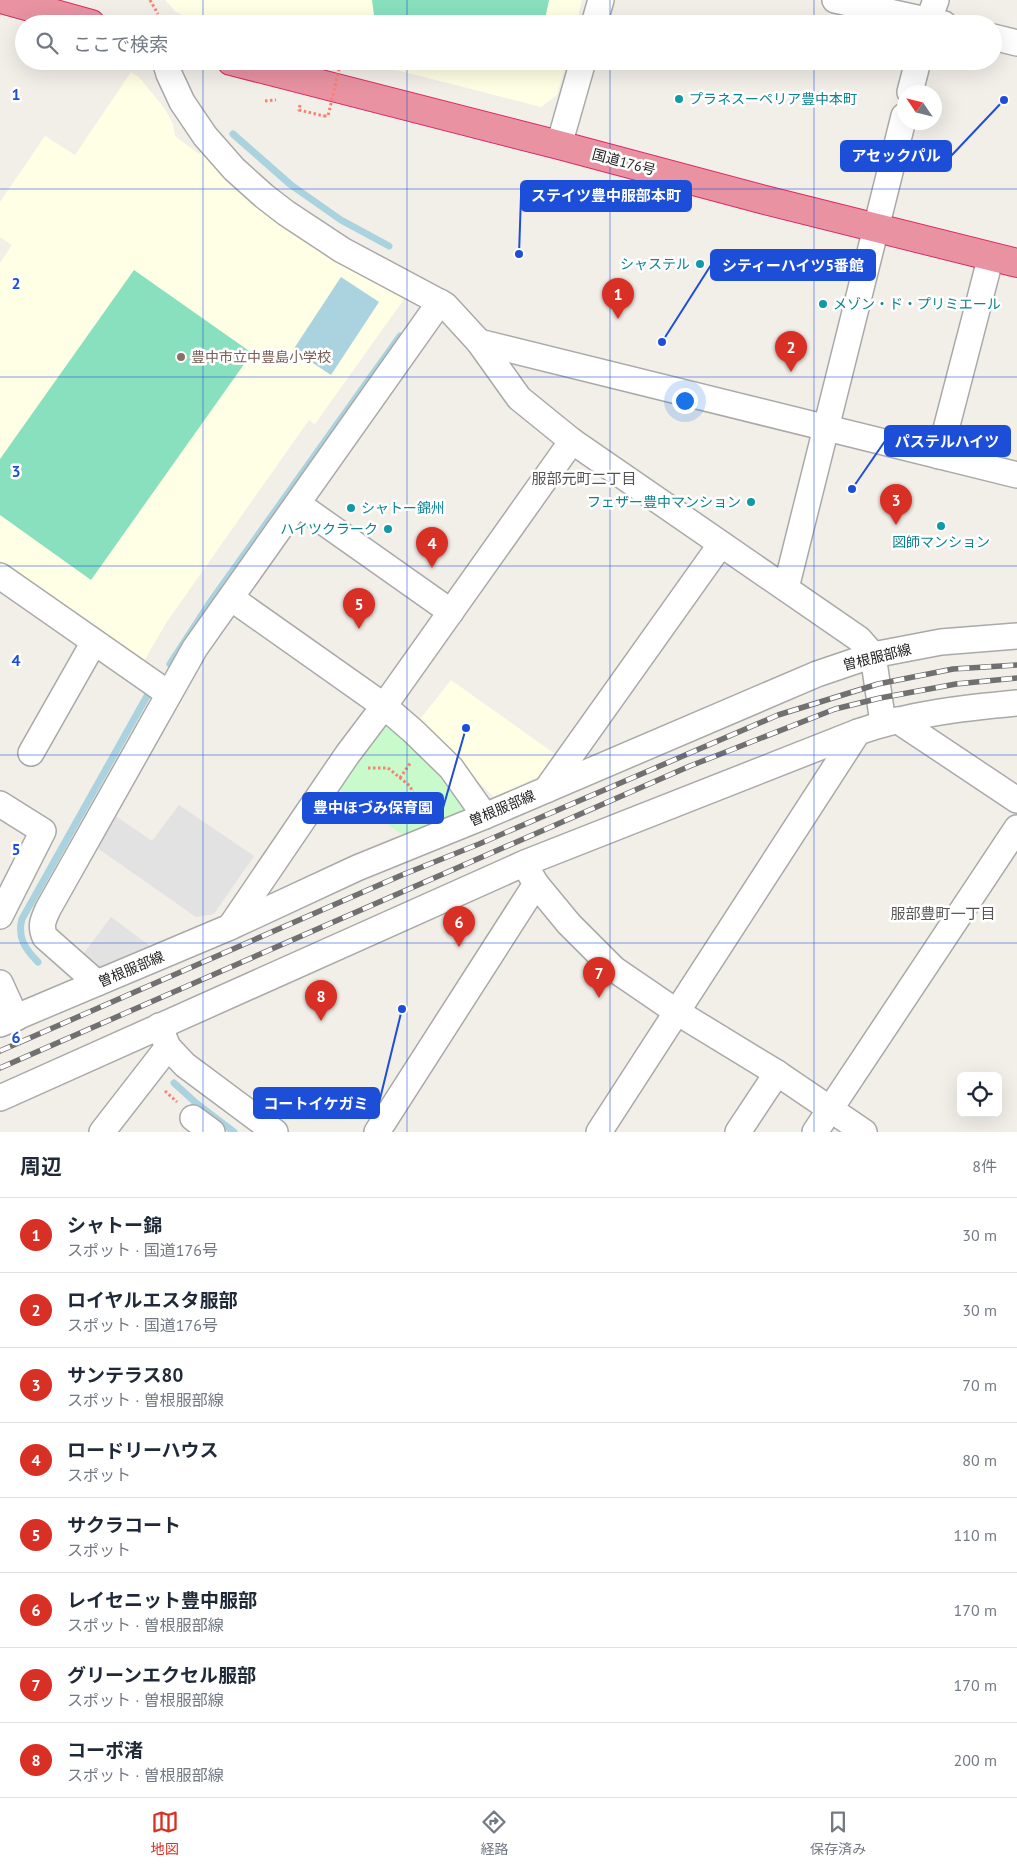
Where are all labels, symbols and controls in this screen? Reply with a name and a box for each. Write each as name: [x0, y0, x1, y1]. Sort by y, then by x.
search box: [15, 15, 1002, 70]
icon: search: [33, 29, 61, 57]
text: ここで検索: [73, 32, 168, 56]
text: 1: [11, 84, 21, 104]
north arrow: [897, 85, 942, 130]
place label: プラネスーペリア豊中本町: [689, 90, 857, 108]
marker: プラネスーペリア豊中本町: [673, 93, 685, 105]
callout: アセックパル: [841, 141, 951, 171]
street label: 国道176号: [590, 145, 658, 179]
text: アセックパル: [852, 146, 940, 165]
callout: ステイツ豊中服部本町: [521, 181, 691, 211]
text: ステイツ豊中服部本町: [531, 186, 681, 205]
callout: シティーハイツ5番館: [711, 250, 875, 280]
place label: シャステル: [620, 255, 690, 273]
text: シティーハイツ5番館: [722, 256, 864, 275]
marker: シャステル: [694, 258, 706, 270]
text: 2: [11, 273, 21, 293]
pin: 1: [602, 278, 634, 319]
place label: メゾン・ド・プリミエール: [833, 295, 1001, 313]
marker: メゾン・ド・プリミエール: [817, 298, 829, 310]
pin: 2: [775, 331, 807, 372]
place label: 豊中市立中豊島小学校: [191, 348, 331, 366]
marker: 豊中市立中豊島小学校: [175, 351, 187, 363]
your location: [672, 388, 698, 414]
callout: パステルハイツ: [885, 426, 1010, 456]
text: パステルハイツ: [895, 432, 999, 451]
text: 3: [11, 461, 21, 481]
district label: 服部元町二丁目: [531, 469, 637, 488]
pin: 3: [880, 484, 912, 525]
place label: フェザー豊中マンション: [587, 493, 741, 511]
marker: フェザー豊中マンション: [745, 496, 757, 508]
place label: シャトー錦州: [361, 499, 445, 517]
marker: シャトー錦州: [345, 502, 357, 514]
place label: ハイツクラーク: [280, 520, 378, 538]
marker: 図師マンション: [935, 520, 947, 532]
marker: ハイツクラーク: [382, 523, 394, 535]
pin: 4: [416, 527, 448, 568]
place label: 図師マンション: [892, 533, 990, 551]
pin: 5: [343, 588, 375, 629]
street label: 曽根服部線: [841, 640, 913, 674]
text: 4: [11, 650, 21, 670]
street label: 曽根服部線: [466, 786, 538, 830]
callout: 豊中ほづみ保育園: [303, 793, 443, 823]
text: 豊中ほづみ保育園: [313, 798, 433, 817]
text: 5: [11, 839, 21, 859]
district label: 服部豊町一丁目: [890, 904, 996, 923]
pin: 6: [443, 906, 475, 947]
street label: 曽根服部線: [95, 947, 167, 991]
pin: 7: [583, 957, 615, 998]
pin: 8: [305, 980, 337, 1021]
text: 6: [11, 1027, 21, 1047]
map controls: [957, 1072, 1002, 1117]
button: locate: [957, 1072, 1002, 1117]
callout: コートイケガミ: [254, 1088, 379, 1118]
text: コートイケガミ: [263, 1094, 369, 1113]
text: 周辺: [20, 1153, 62, 1180]
text: 8件: [972, 1156, 997, 1176]
text: シャトー錦: [67, 1213, 162, 1237]
text: 1: [31, 1225, 41, 1245]
text: 30 m: [962, 1225, 997, 1245]
text: スポット · 国道176号: [67, 1240, 218, 1260]
text: ロイヤルエスタ服部: [67, 1288, 237, 1312]
text: 2: [31, 1300, 41, 1320]
text: 30 m: [962, 1300, 997, 1320]
text: スポット · 国道176号: [67, 1315, 218, 1335]
text: サンテラス80: [67, 1363, 183, 1387]
text: 3: [31, 1375, 41, 1395]
text: 70 m: [962, 1375, 997, 1395]
text: スポット · 曽根服部線: [67, 1390, 224, 1410]
text: ロードリーハウス: [67, 1438, 219, 1462]
text: 4: [31, 1450, 41, 1470]
text: 80 m: [962, 1450, 997, 1470]
text: スポット: [67, 1465, 131, 1485]
text: サクラコート: [67, 1513, 181, 1537]
text: 5: [31, 1525, 41, 1545]
text: 110 m: [954, 1525, 997, 1545]
text: スポット: [67, 1540, 131, 1560]
text: レイセニット豊中服部: [67, 1588, 257, 1612]
text: 6: [31, 1600, 41, 1620]
text: 170 m: [954, 1600, 997, 1620]
text: スポット · 曽根服部線: [67, 1615, 224, 1635]
text: グリーンエクセル服部: [67, 1663, 256, 1687]
text: 7: [31, 1675, 41, 1695]
text: 170 m: [954, 1675, 997, 1695]
text: スポット · 曽根服部線: [67, 1690, 224, 1710]
text: コーポ渚: [67, 1738, 143, 1762]
text: 8: [31, 1750, 41, 1770]
text: 200 m: [954, 1750, 997, 1770]
text: スポット · 曽根服部線: [67, 1765, 224, 1785]
tab: 地図: [151, 1808, 179, 1858]
tab: 経路: [480, 1808, 508, 1858]
tab: 保存済み: [810, 1808, 866, 1858]

